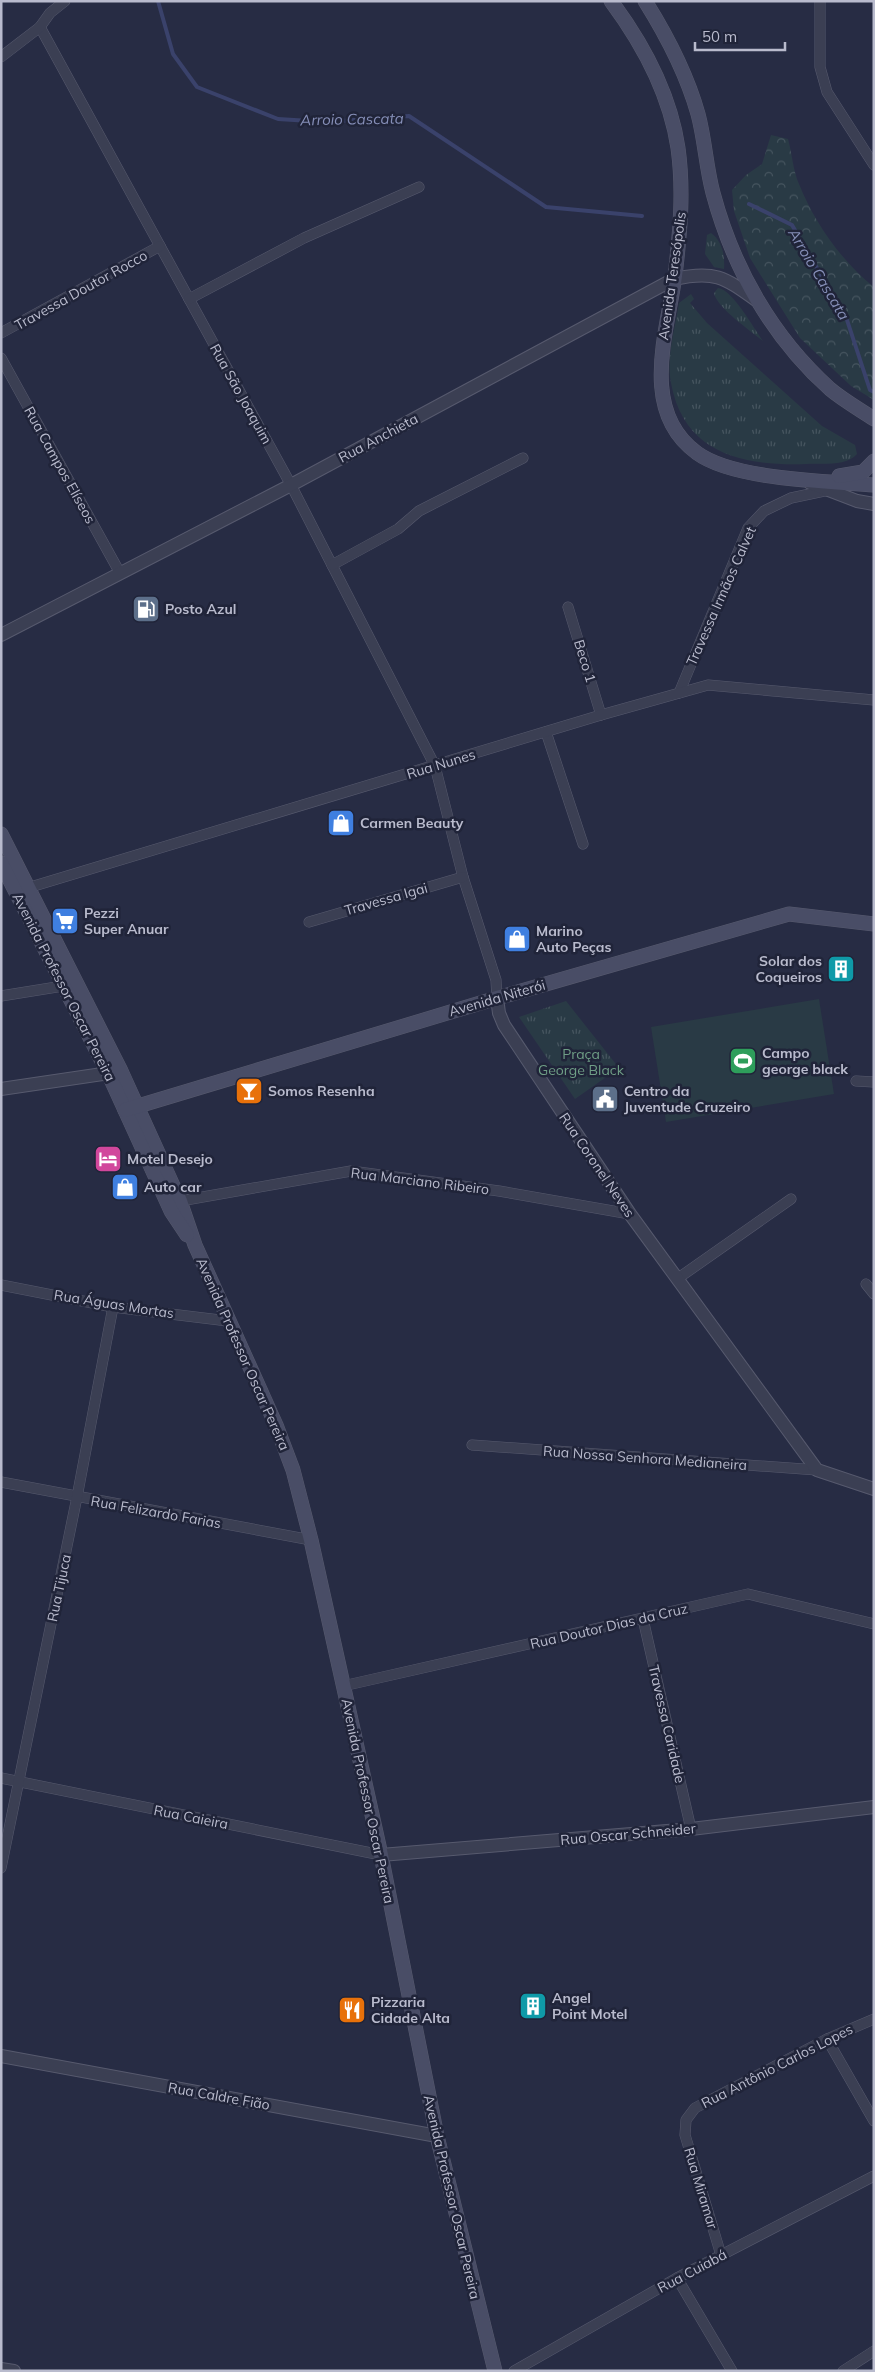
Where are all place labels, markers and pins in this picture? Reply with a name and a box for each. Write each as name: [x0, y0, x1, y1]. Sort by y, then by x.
fuel station icon: Posto Azul: [131, 594, 161, 624]
place label: Posto Azul: [165, 600, 236, 618]
shop icon: Carmen Beauty: [326, 808, 356, 838]
place label: Carmen Beauty: [360, 814, 464, 832]
place label: Pezzi Super Anuar: [84, 904, 169, 938]
supermarket icon: Pezzi Super Anuar: [50, 906, 80, 936]
place label: Marino Auto Peças: [536, 922, 612, 956]
shop icon: Marino Auto Peças: [502, 924, 532, 954]
place label: Solar dos Coqueiros: [756, 952, 822, 986]
building icon: Solar dos Coqueiros: [826, 954, 856, 984]
place label: Campo george black: [762, 1044, 848, 1078]
sports icon: Campo george black: [728, 1046, 758, 1076]
bar icon: Somos Resenha: [234, 1076, 264, 1106]
place label: Somos Resenha: [268, 1082, 375, 1100]
place label: Centro da Juventude Cruzeiro: [624, 1082, 751, 1116]
public building icon: Centro da Juventude Cruzeiro: [590, 1084, 620, 1114]
hotel icon: Motel Desejo: [93, 1144, 123, 1174]
place label: Motel Desejo: [127, 1150, 213, 1168]
shop icon: Auto car: [110, 1172, 140, 1202]
place label: Auto car: [144, 1178, 202, 1196]
place label: Angel Point Motel: [552, 1989, 627, 2023]
building icon: Angel Point Motel: [518, 1991, 548, 2021]
place label: Pizzaria Cidade Alta: [371, 1993, 450, 2027]
restaurant icon: Pizzaria Cidade Alta: [337, 1995, 367, 2025]

